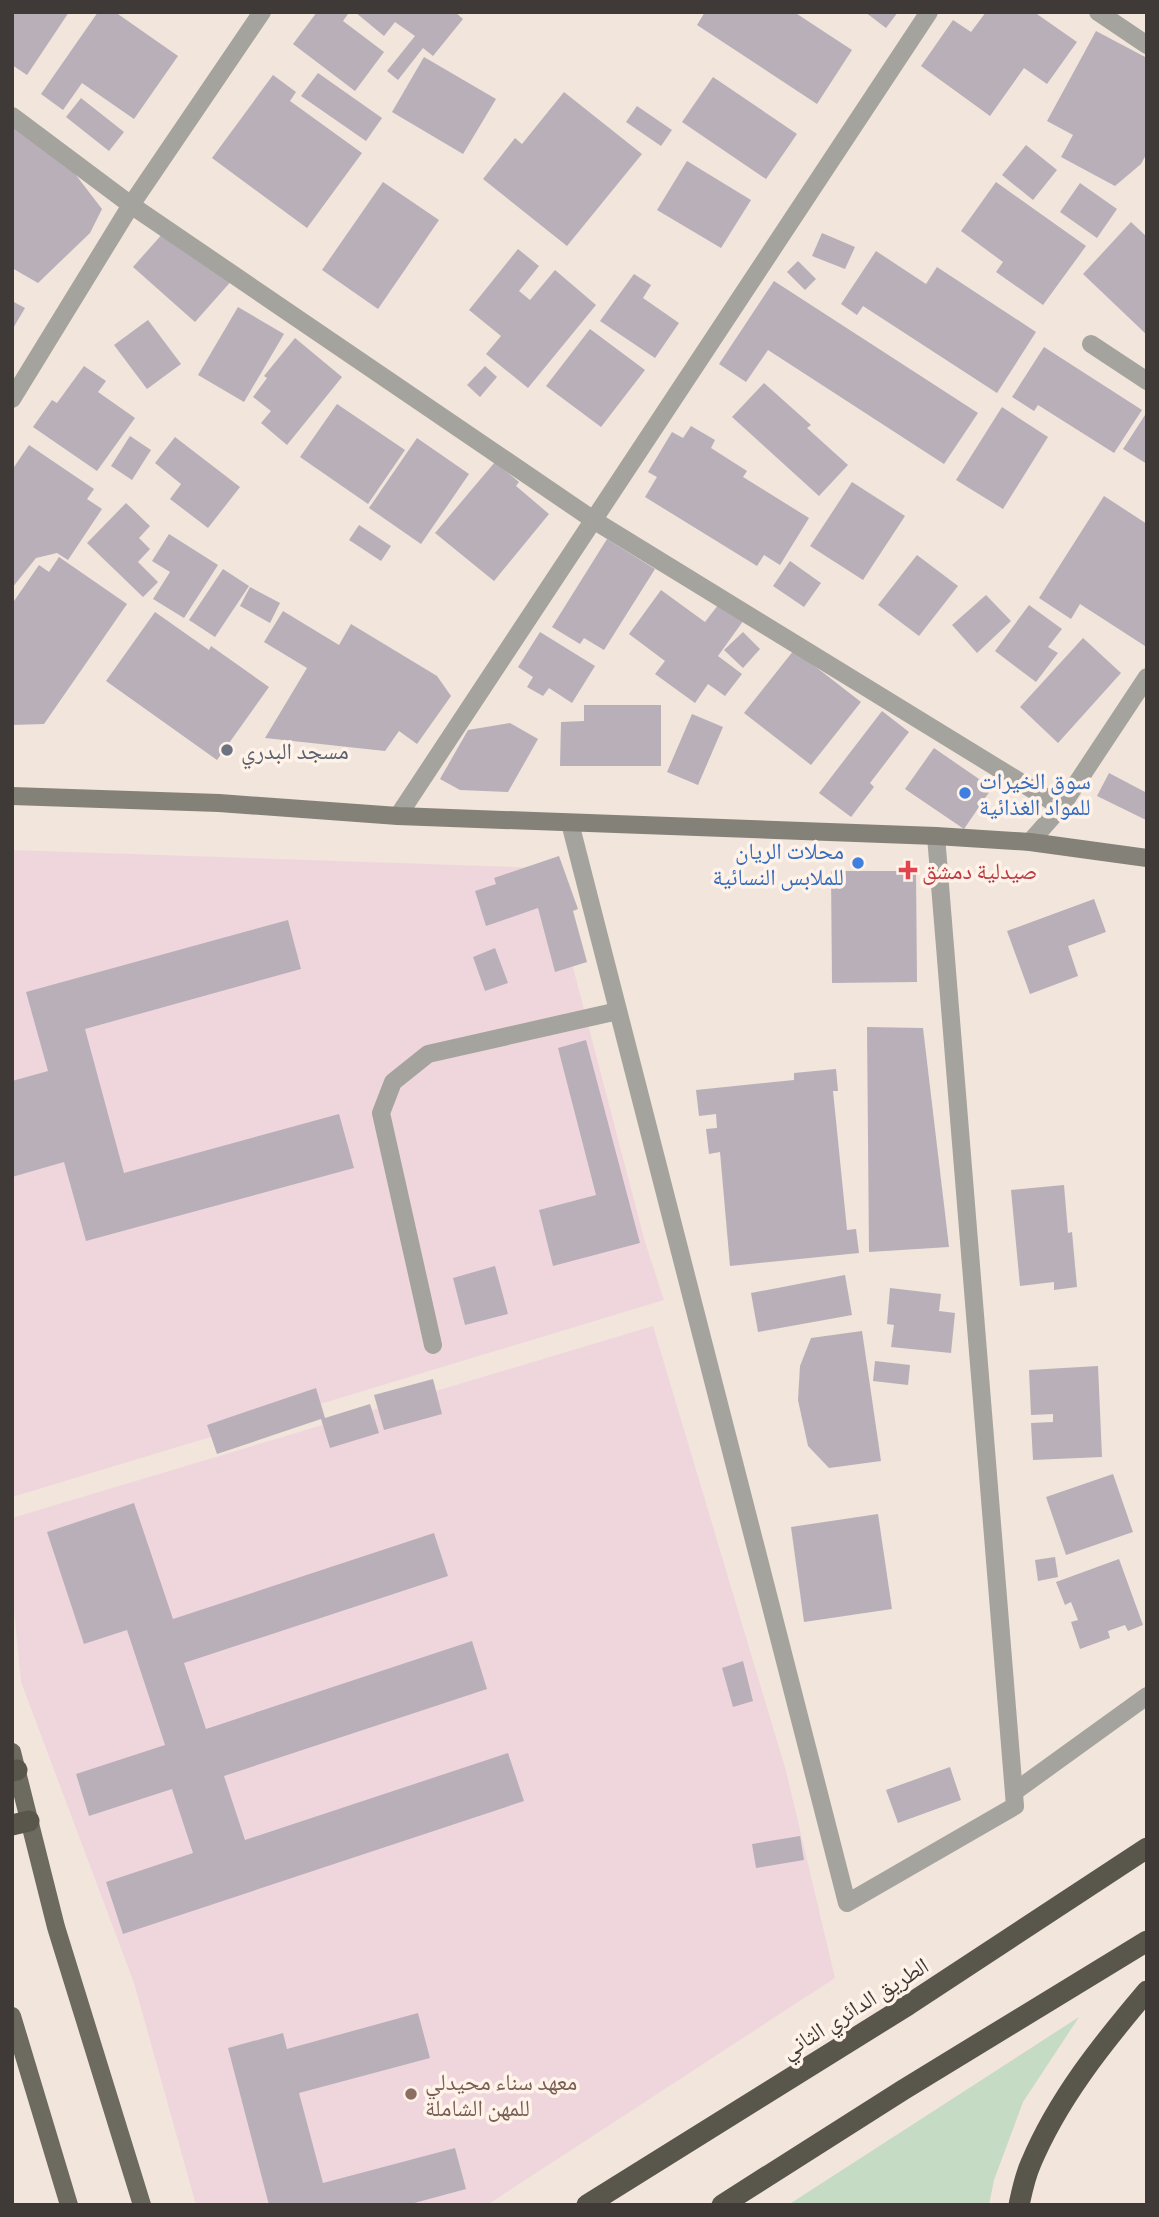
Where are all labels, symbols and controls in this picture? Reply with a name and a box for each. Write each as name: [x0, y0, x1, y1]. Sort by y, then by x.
place label: مسجد البدري: [241, 734, 349, 770]
marker: مسجد البدري: [219, 742, 235, 758]
place label: سوق الخيرات للمواد الغذائية: [979, 764, 1091, 822]
marker: سوق الخيرات للمواد الغذائية: [957, 785, 973, 801]
place label: محلات الريان للملابس النسائية: [713, 834, 844, 892]
place label: صيدلية دمشق: [922, 854, 1037, 886]
marker: محلات الريان للملابس النسائية: [850, 855, 866, 871]
marker: صيدلية دمشق: [900, 862, 916, 878]
street label: الطريق الدائري الثاني: [774, 1949, 936, 2069]
place label: معهد سناء محيدلي للمهن الشاملة: [425, 2065, 577, 2123]
marker: معهد سناء محيدلي للمهن الشاملة: [403, 2086, 419, 2102]

